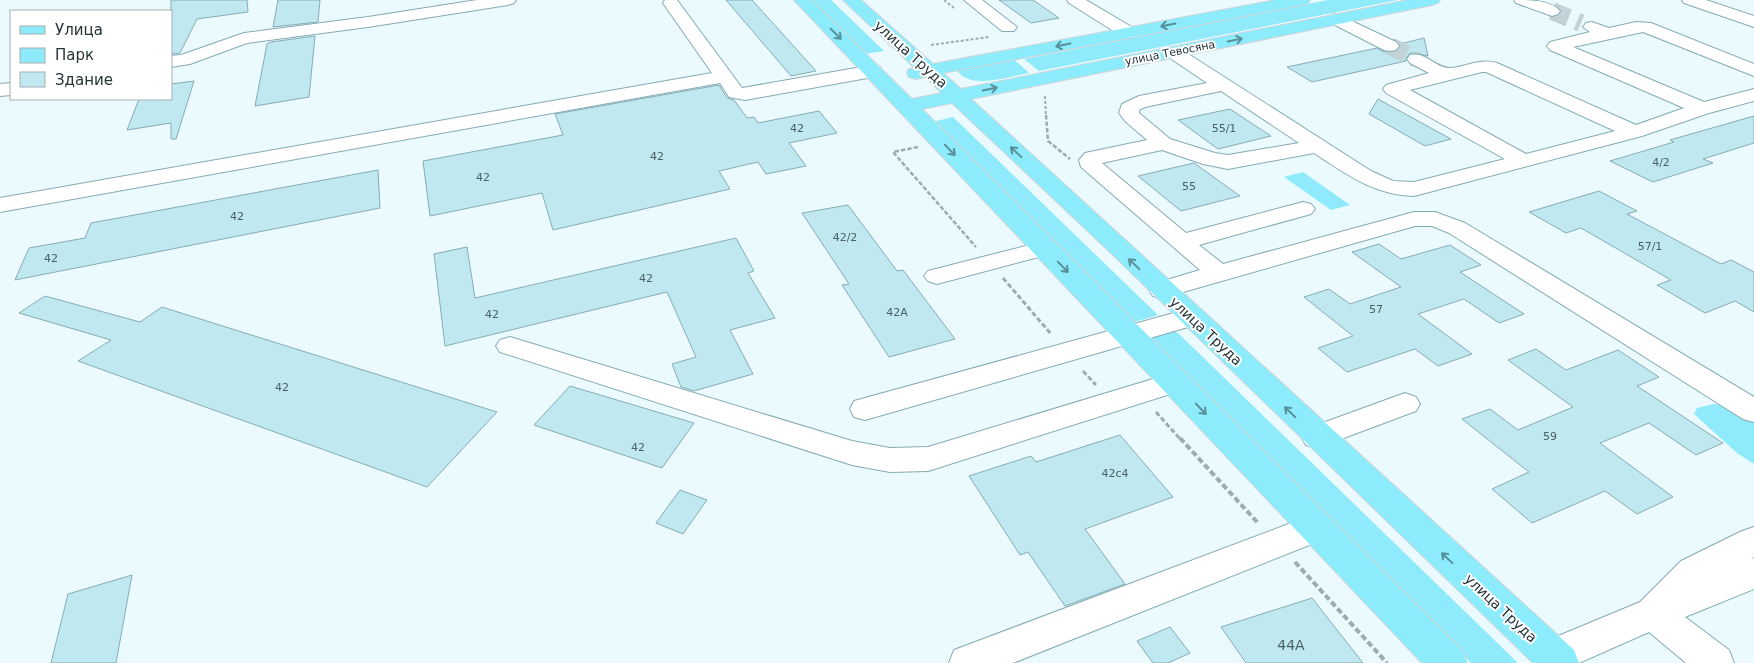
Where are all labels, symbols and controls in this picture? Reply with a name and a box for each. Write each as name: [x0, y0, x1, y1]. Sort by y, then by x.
legend: [10, 10, 172, 100]
street label: улица Труда: [871, 17, 951, 91]
text: Улица: [55, 21, 103, 39]
one-way arrow: [1161, 21, 1177, 31]
one-way arrow: [830, 28, 843, 40]
one-way arrow: [1226, 34, 1242, 44]
street label: улица Тевосяна: [1124, 38, 1216, 68]
one-way arrow: [1056, 41, 1072, 51]
text: Парк: [55, 46, 94, 64]
text: Здание: [55, 71, 113, 89]
one-way arrow: [981, 84, 997, 93]
house number: 42: [790, 122, 804, 135]
house number: 55/1: [1212, 122, 1236, 135]
one-way arrow: [944, 144, 956, 156]
one-way arrow: [1010, 146, 1023, 158]
house number: 42: [650, 150, 664, 163]
house number: 4/2: [1652, 156, 1670, 169]
house number: 42: [476, 171, 490, 184]
house number: 55: [1182, 180, 1196, 193]
house number: 42: [230, 210, 244, 223]
house number: 42/2: [833, 231, 857, 244]
house number: 57/1: [1638, 240, 1662, 253]
house number: 42: [44, 252, 58, 265]
one-way arrow: [1128, 258, 1141, 270]
one-way arrow: [1057, 260, 1069, 272]
house number: 42: [639, 272, 653, 285]
street label: улица Труда: [1167, 293, 1245, 369]
house number: 57: [1369, 303, 1383, 316]
house number: 42А: [886, 306, 908, 319]
house number: 42: [485, 308, 499, 321]
house number: 42: [275, 381, 289, 394]
one-way arrow: [1195, 402, 1207, 415]
one-way arrow: [1285, 406, 1297, 418]
house number: 59: [1543, 430, 1557, 443]
house number: 42: [631, 441, 645, 454]
house number: 42с4: [1101, 467, 1129, 480]
one-way arrow: [1441, 552, 1454, 564]
street label: улица Труда: [1462, 570, 1540, 646]
house number: 44А: [1277, 637, 1305, 653]

